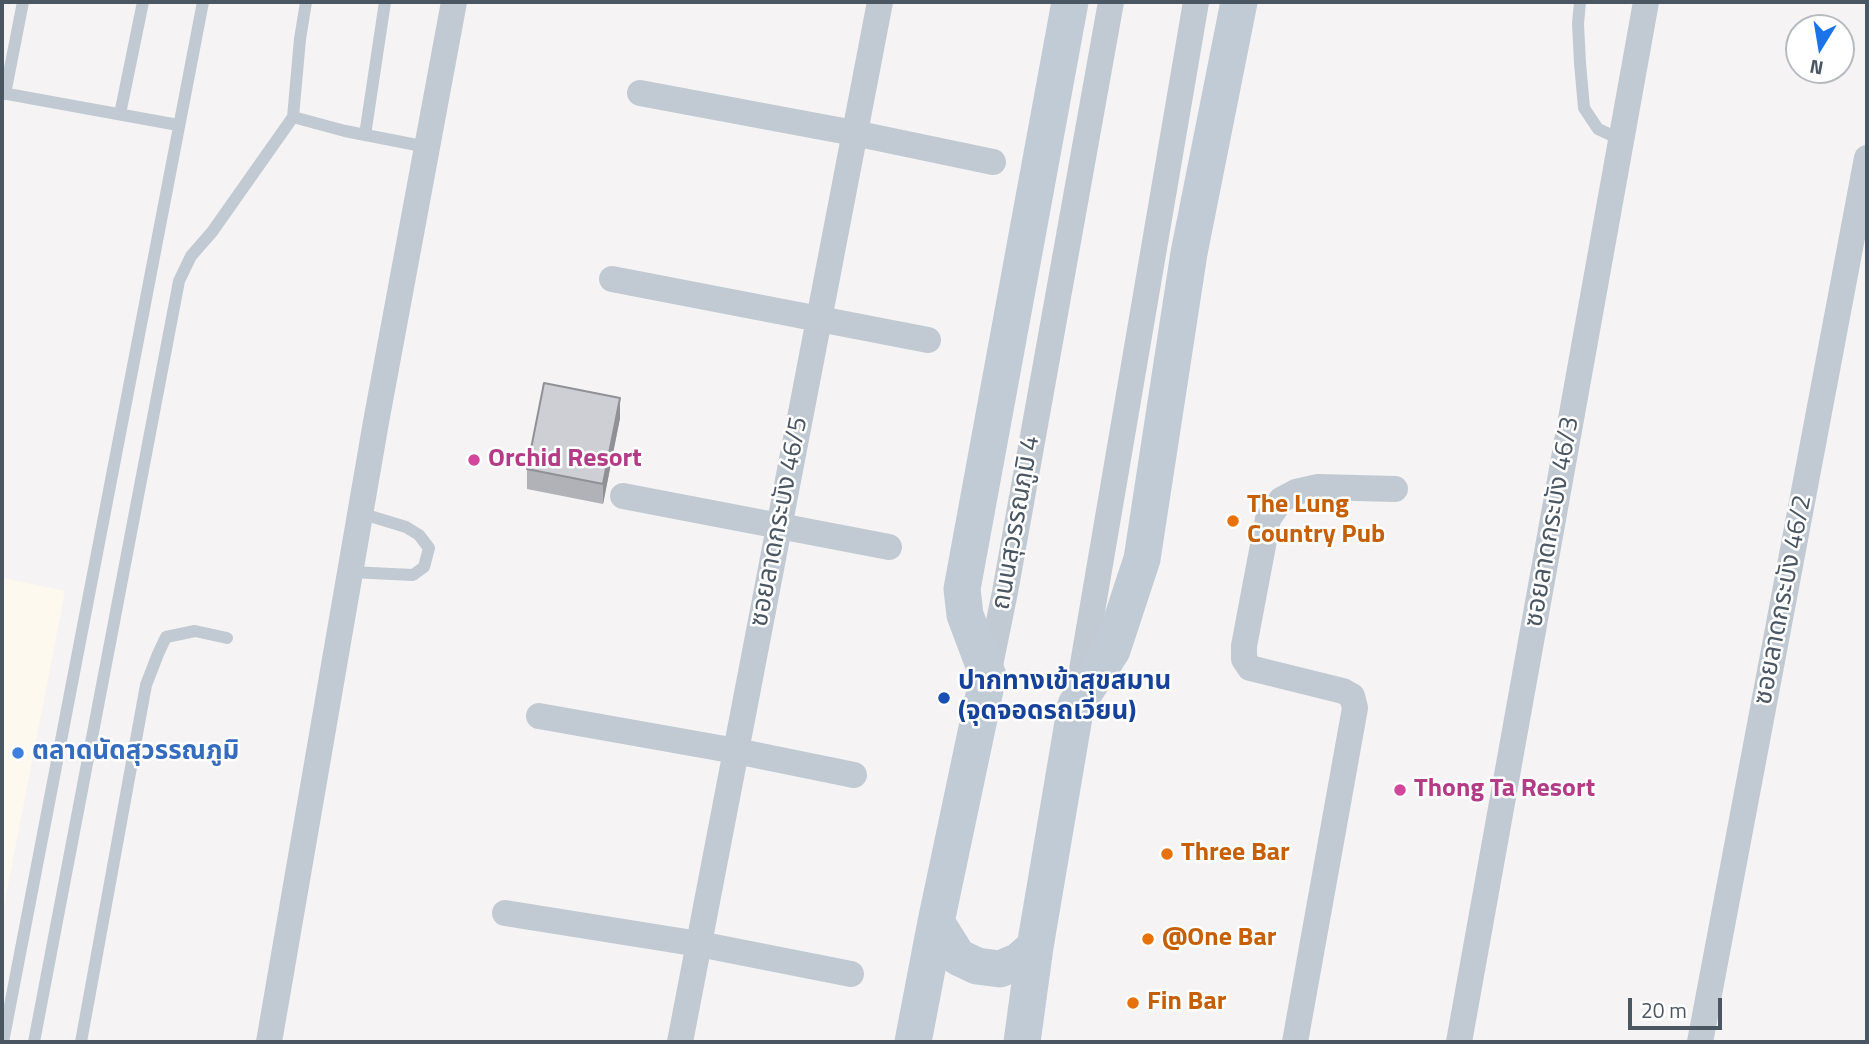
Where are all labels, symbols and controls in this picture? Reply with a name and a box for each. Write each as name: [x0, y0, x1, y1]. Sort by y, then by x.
north arrow: [1785, 14, 1855, 84]
text: N: [1807, 53, 1826, 84]
street label: ซอยลาดกระบัง 46/5: [744, 414, 816, 630]
street label: ซอยลาดกระบัง 46/3: [1519, 414, 1587, 630]
street label: ถนนสุวรรณภูมิ 4: [986, 434, 1048, 612]
place label: Orchid Resort: [488, 444, 642, 476]
marker: Orchid Resort: [466, 452, 482, 468]
place label: The Lung Country Pub: [1247, 490, 1385, 552]
street label: ซอยลาดกระบัง 46/2: [1748, 492, 1820, 708]
marker: The Lung Country Pub: [1225, 513, 1241, 529]
place label: ปากทางเข้าสุขสมาน (จุดจอดรถเวียน): [958, 667, 1171, 728]
marker: ปากทางเข้าสุขสมาน (จุดจอดรถเวียน): [936, 690, 952, 706]
place label: ตลาดนัดสุวรรณภูมิ: [32, 737, 239, 769]
marker: ตลาดนัดสุวรรณภูมิ: [10, 745, 26, 761]
place label: Thong Ta Resort: [1414, 774, 1595, 806]
marker: Thong Ta Resort: [1392, 782, 1408, 798]
place label: Three Bar: [1181, 838, 1290, 870]
marker: Three Bar: [1159, 846, 1175, 862]
place label: @One Bar: [1162, 923, 1276, 955]
marker: @One Bar: [1140, 931, 1156, 947]
scale bar: [1631, 984, 1726, 1028]
place label: Fin Bar: [1147, 987, 1226, 1019]
text: 20 m: [1641, 994, 1687, 1026]
marker: Fin Bar: [1125, 995, 1141, 1011]

